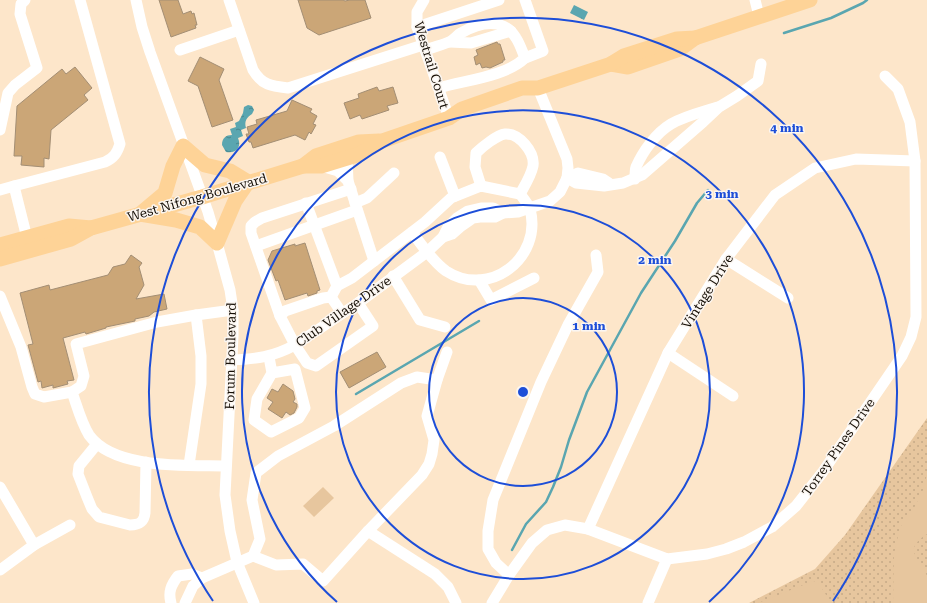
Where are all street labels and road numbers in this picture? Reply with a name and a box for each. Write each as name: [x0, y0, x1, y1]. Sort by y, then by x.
street label: Westrail Court: [411, 20, 452, 111]
street label: West Nifong Boulevard: [126, 170, 269, 225]
street label: Vintage Drive: [679, 251, 736, 331]
street label: Club Village Drive: [293, 273, 394, 350]
street label: Forum Boulevard: [222, 301, 239, 410]
street label: Torrey Pines Drive: [799, 396, 878, 499]

